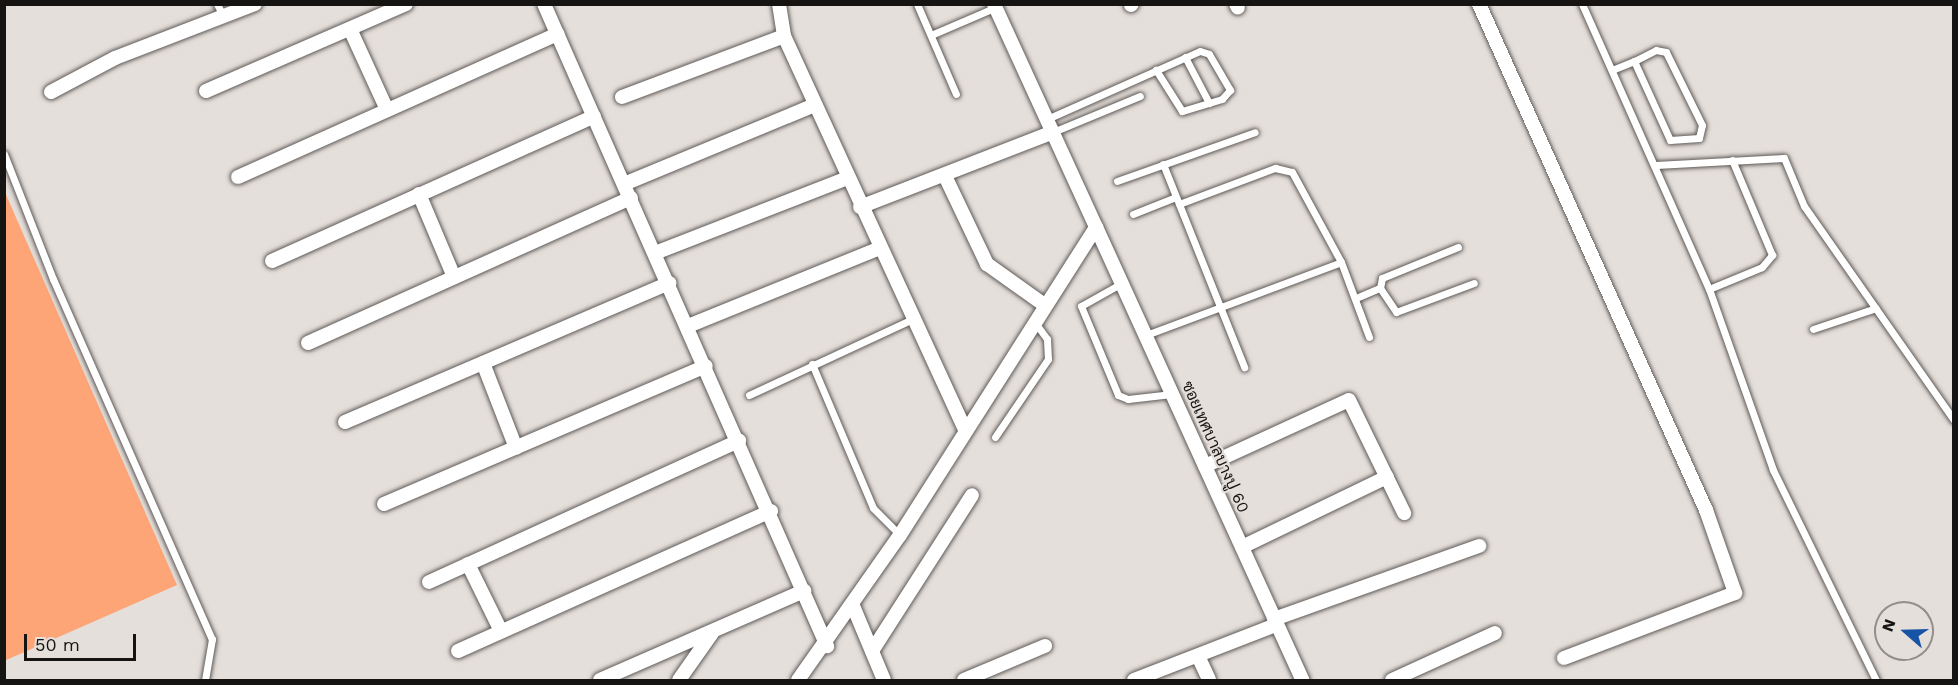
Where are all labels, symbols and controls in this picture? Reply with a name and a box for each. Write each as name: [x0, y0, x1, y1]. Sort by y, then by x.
street label: ซอยเทศบาลบางปู 60: [1177, 378, 1253, 516]
north arrow: [1874, 601, 1934, 661]
text: N: [1878, 617, 1899, 634]
scale bar: [27, 622, 140, 660]
text: 50 m: [35, 634, 80, 655]

